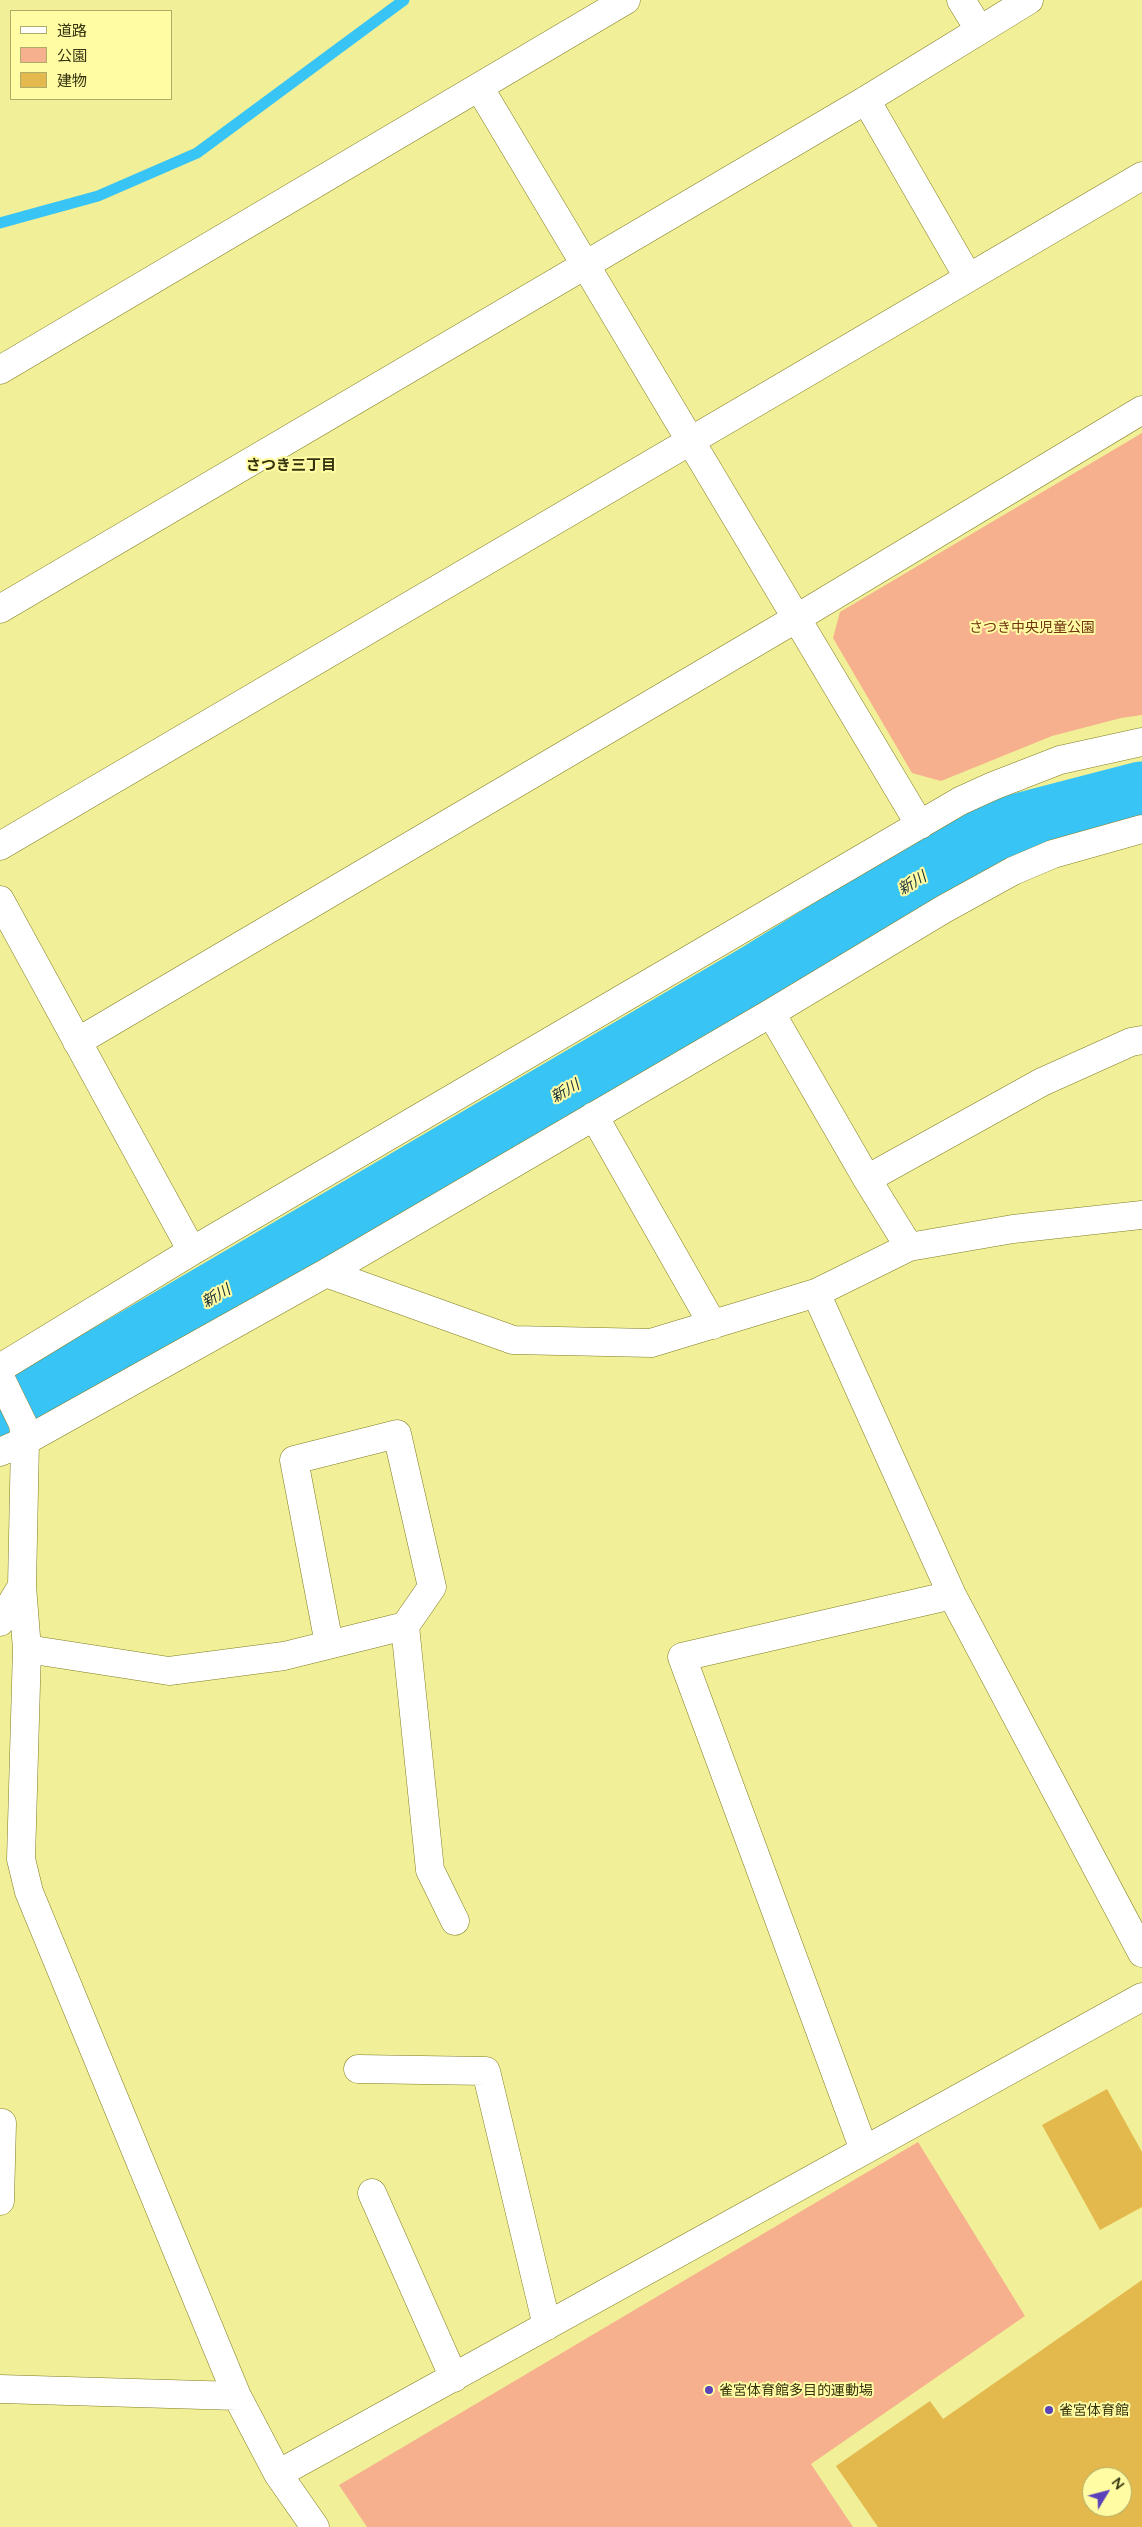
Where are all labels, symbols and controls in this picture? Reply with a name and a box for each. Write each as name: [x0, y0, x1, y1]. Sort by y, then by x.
legend: [10, 10, 172, 100]
text: 道路: [57, 21, 87, 39]
text: 公園: [57, 46, 87, 64]
text: 建物: [57, 71, 87, 89]
district label: さつき三丁目: [246, 456, 336, 474]
park label: さつき中央児童公園: [969, 619, 1095, 635]
water label: 新川: [895, 868, 929, 898]
water label: 新川: [548, 1076, 582, 1106]
water label: 新川: [199, 1281, 233, 1311]
place label: 雀宮体育館多目的運動場: [719, 2382, 873, 2398]
marker: 雀宮体育館多目的運動場: [703, 2384, 715, 2396]
place label: 雀宮体育館: [1059, 2402, 1129, 2418]
marker: 雀宮体育館: [1043, 2404, 1055, 2416]
north arrow: [1082, 2467, 1132, 2517]
text: N: [1109, 2474, 1129, 2493]

